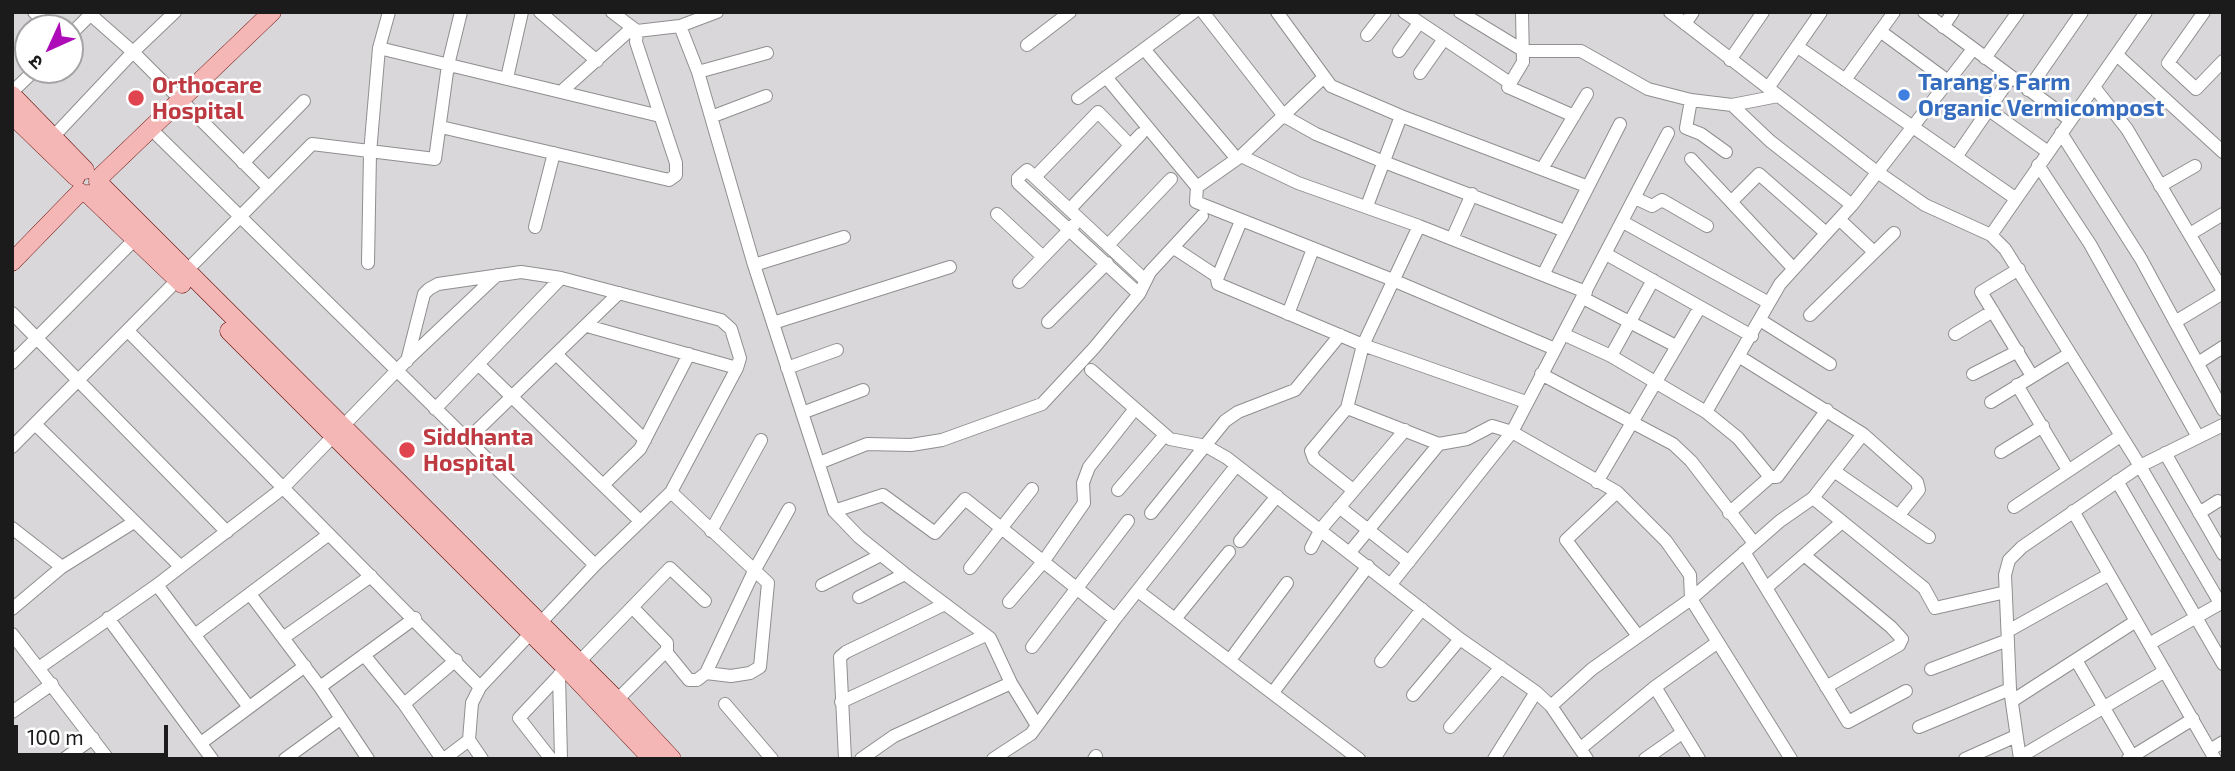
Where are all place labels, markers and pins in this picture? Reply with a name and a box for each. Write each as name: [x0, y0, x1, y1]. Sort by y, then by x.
place label: Tarang's Farm Organic Vermicompost: [1918, 68, 2164, 122]
place label: Orthocare Hospital: [152, 71, 262, 125]
marker: Tarang's Farm Organic Vermicompost: [1896, 87, 1912, 103]
marker: Orthocare Hospital: [126, 88, 146, 108]
place label: Siddhanta Hospital: [423, 423, 534, 477]
marker: Siddhanta Hospital: [397, 440, 417, 460]

